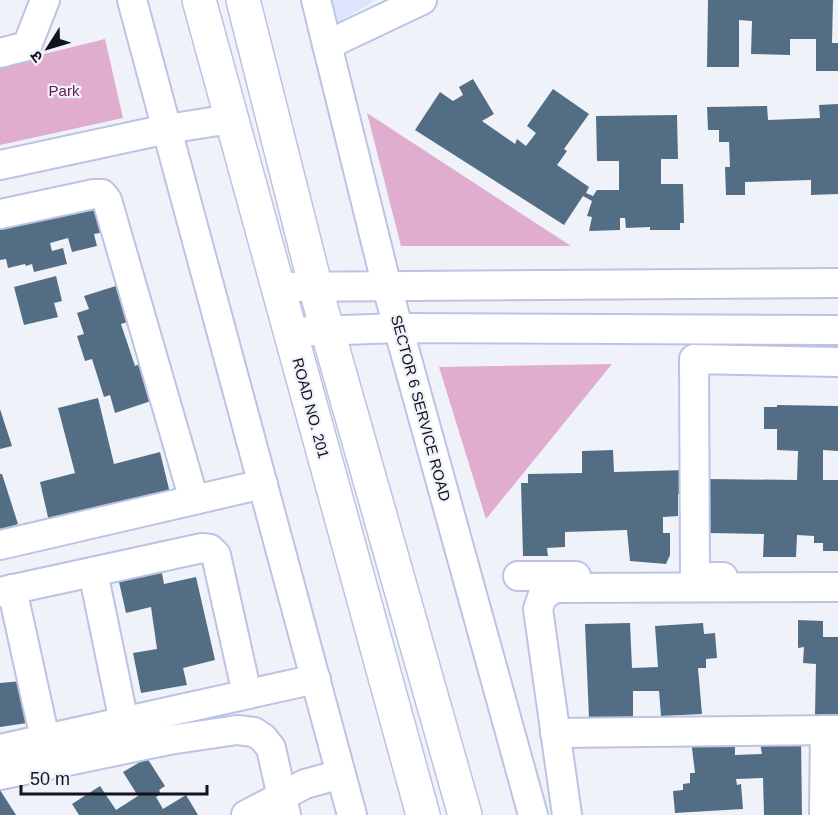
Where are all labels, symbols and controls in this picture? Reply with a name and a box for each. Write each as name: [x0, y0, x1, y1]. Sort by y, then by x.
north arrow: [18, 18, 78, 78]
text: उ: [26, 47, 46, 66]
park label: Park: [49, 82, 80, 99]
street label: SECTOR 6 SERVICE ROAD: [388, 313, 454, 503]
street label: ROAD NO. 201: [289, 356, 333, 460]
scale bar: [21, 758, 207, 796]
text: 50 m: [30, 769, 70, 789]

